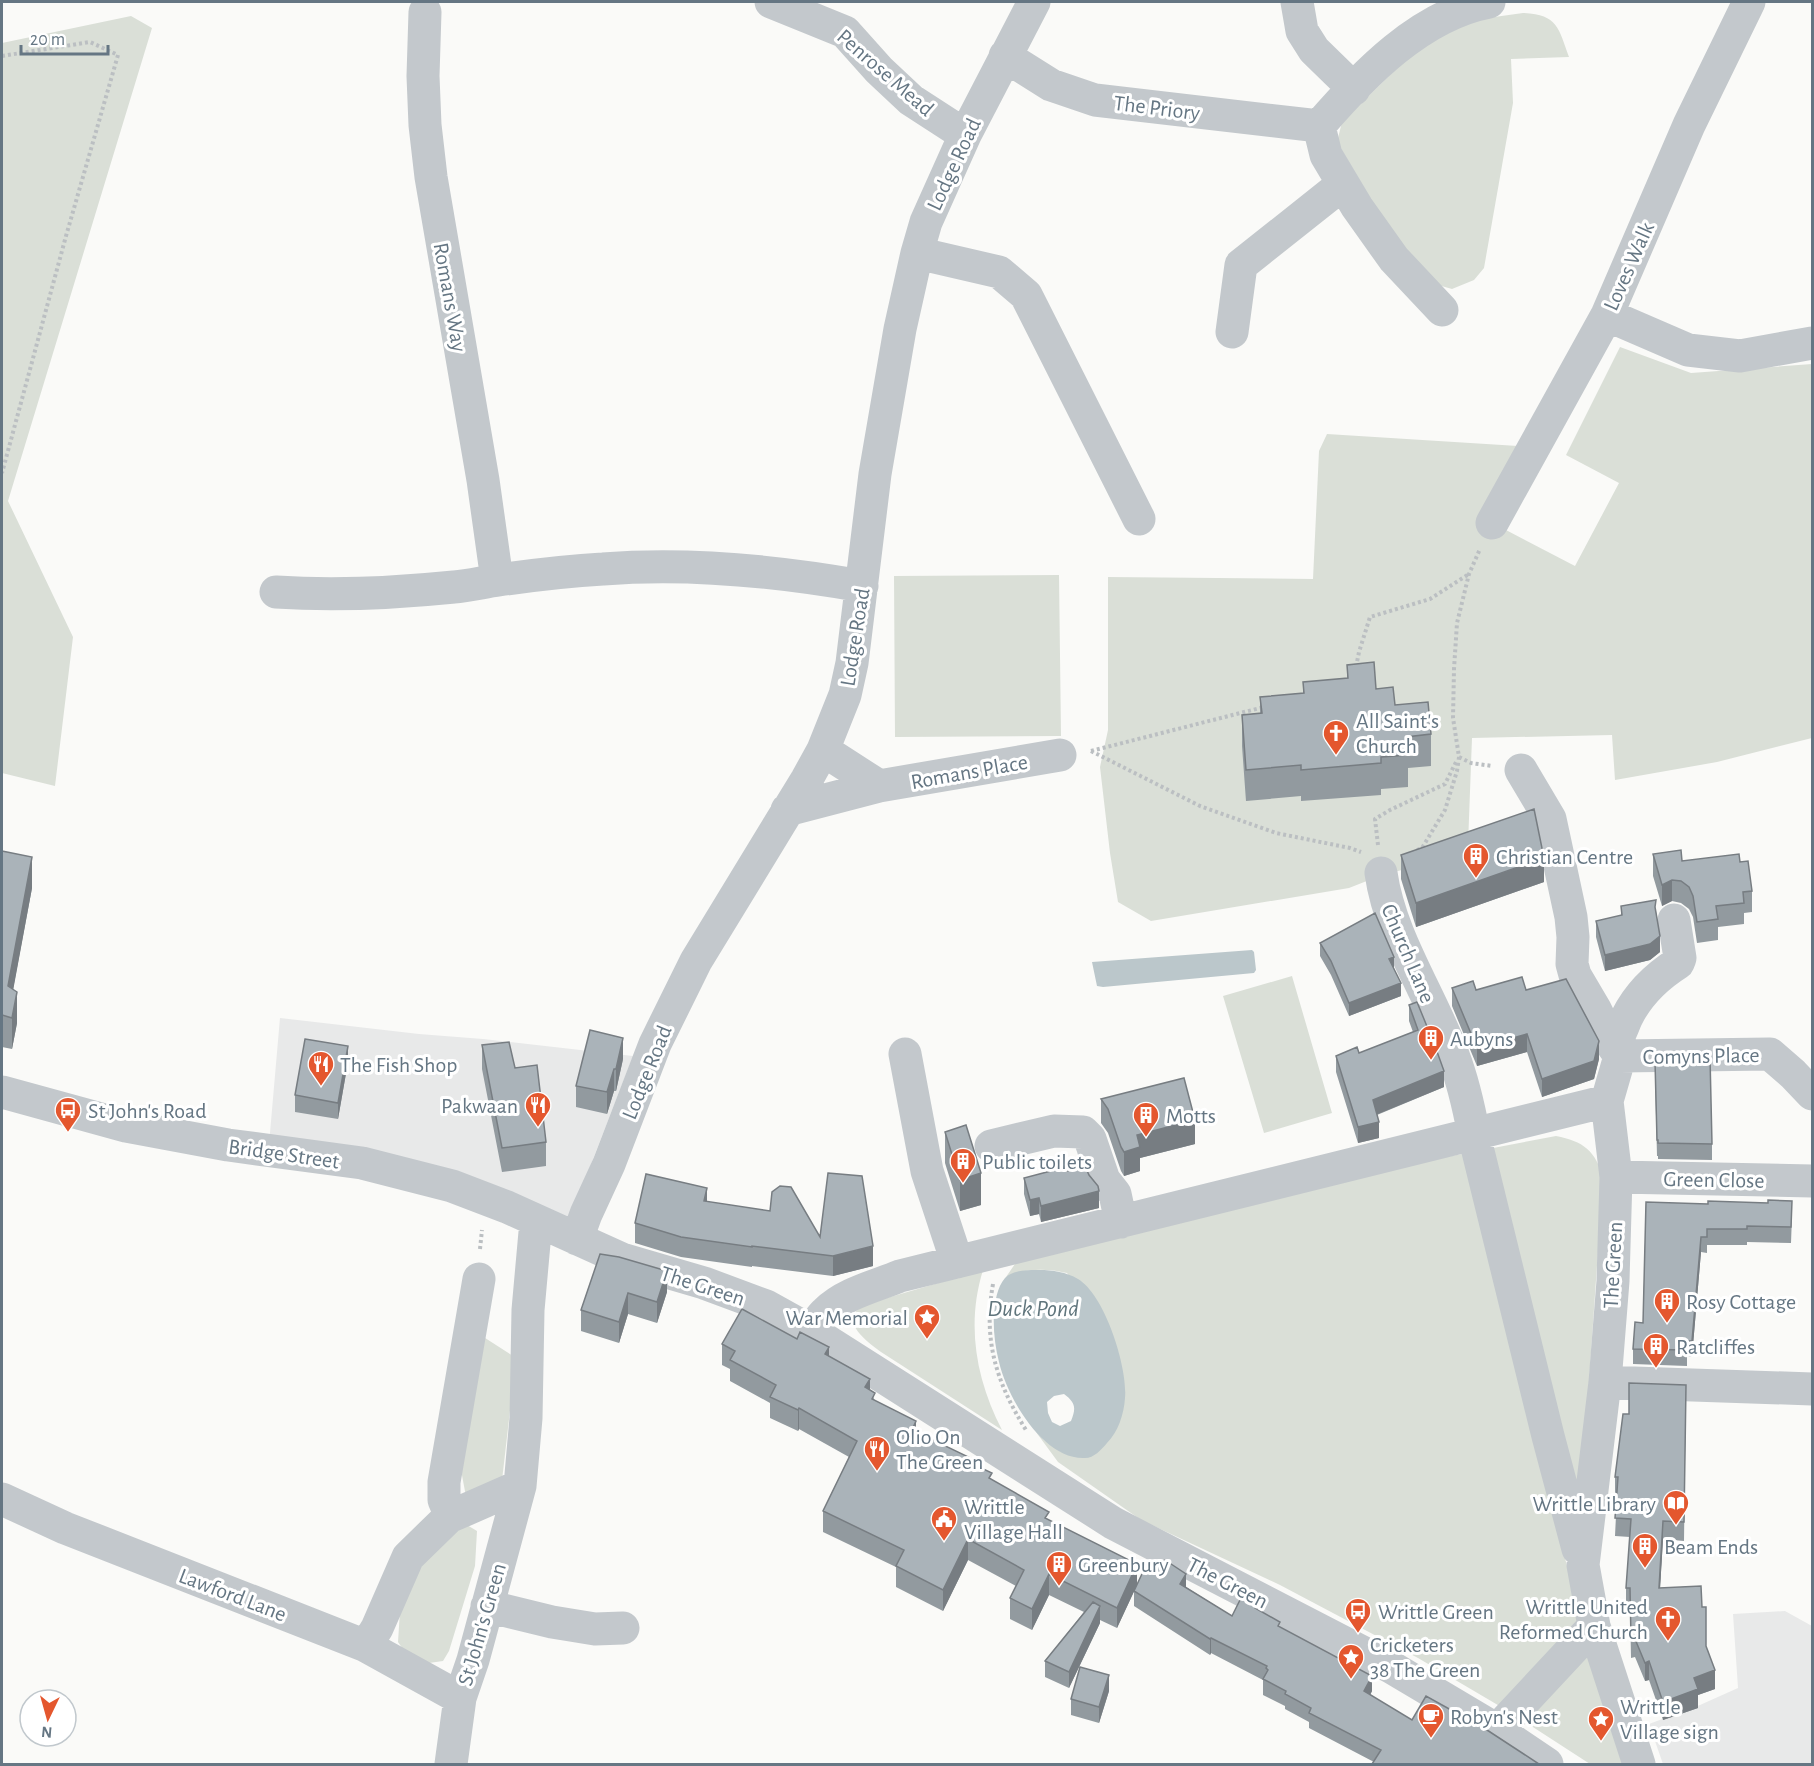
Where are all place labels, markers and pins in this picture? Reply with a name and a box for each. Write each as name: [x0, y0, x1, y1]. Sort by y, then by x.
place label: All Saint's Church: [1356, 710, 1439, 757]
church icon: All Saint's Church: [1321, 718, 1351, 756]
building icon: Christian Centre: [1461, 841, 1491, 879]
place label: Christian Centre: [1496, 846, 1633, 868]
building icon: Aubyns: [1416, 1023, 1446, 1061]
place label: Aubyns: [1450, 1028, 1513, 1050]
restaurant icon: The Fish Shop: [306, 1049, 336, 1087]
place label: The Fish Shop: [340, 1054, 457, 1076]
restaurant icon: Pakwaan: [523, 1090, 553, 1128]
bus stop icon: St John's Road: [53, 1095, 83, 1133]
place label: Pakwaan: [441, 1095, 518, 1117]
place label: St John's Road: [88, 1100, 207, 1122]
building icon: Motts: [1131, 1100, 1161, 1138]
place label: Motts: [1166, 1105, 1216, 1127]
building icon: Public toilets: [948, 1146, 978, 1184]
place label: Public toilets: [982, 1151, 1092, 1173]
building icon: Rosy Cottage: [1652, 1286, 1682, 1324]
place label: Rosy Cottage: [1686, 1291, 1796, 1313]
place icon: War Memorial: [912, 1302, 942, 1340]
place label: War Memorial: [786, 1307, 908, 1329]
building icon: Ratcliffes: [1641, 1331, 1671, 1369]
place label: Ratcliffes: [1676, 1336, 1755, 1358]
place label: Olio On The Green: [896, 1426, 983, 1473]
restaurant icon: Olio On The Green: [862, 1434, 892, 1472]
library icon: Writtle Library: [1661, 1488, 1691, 1526]
place label: Writtle Library: [1533, 1493, 1657, 1515]
place label: Writtle Village Hall: [964, 1496, 1063, 1543]
public building icon: Writtle Village Hall: [929, 1504, 959, 1542]
building icon: Beam Ends: [1630, 1531, 1660, 1569]
place label: Beam Ends: [1664, 1536, 1758, 1558]
building icon: Greenbury: [1044, 1549, 1074, 1587]
place label: Greenbury: [1078, 1554, 1169, 1576]
bus stop icon: Writtle Green: [1343, 1596, 1373, 1634]
place label: Writtle United Reformed Church: [1499, 1596, 1648, 1643]
place label: Writtle Green: [1378, 1601, 1494, 1623]
church icon: Writtle United Reformed Church: [1653, 1604, 1683, 1642]
place label: Cricketers 38 The Green: [1370, 1634, 1480, 1681]
place icon: Cricketers 38 The Green: [1336, 1642, 1366, 1680]
place label: Writtle Village sign: [1620, 1696, 1719, 1743]
cafe icon: Robyn's Nest: [1416, 1701, 1446, 1739]
place icon: Writtle Village sign: [1586, 1704, 1616, 1742]
place label: Robyn's Nest: [1450, 1706, 1558, 1728]

